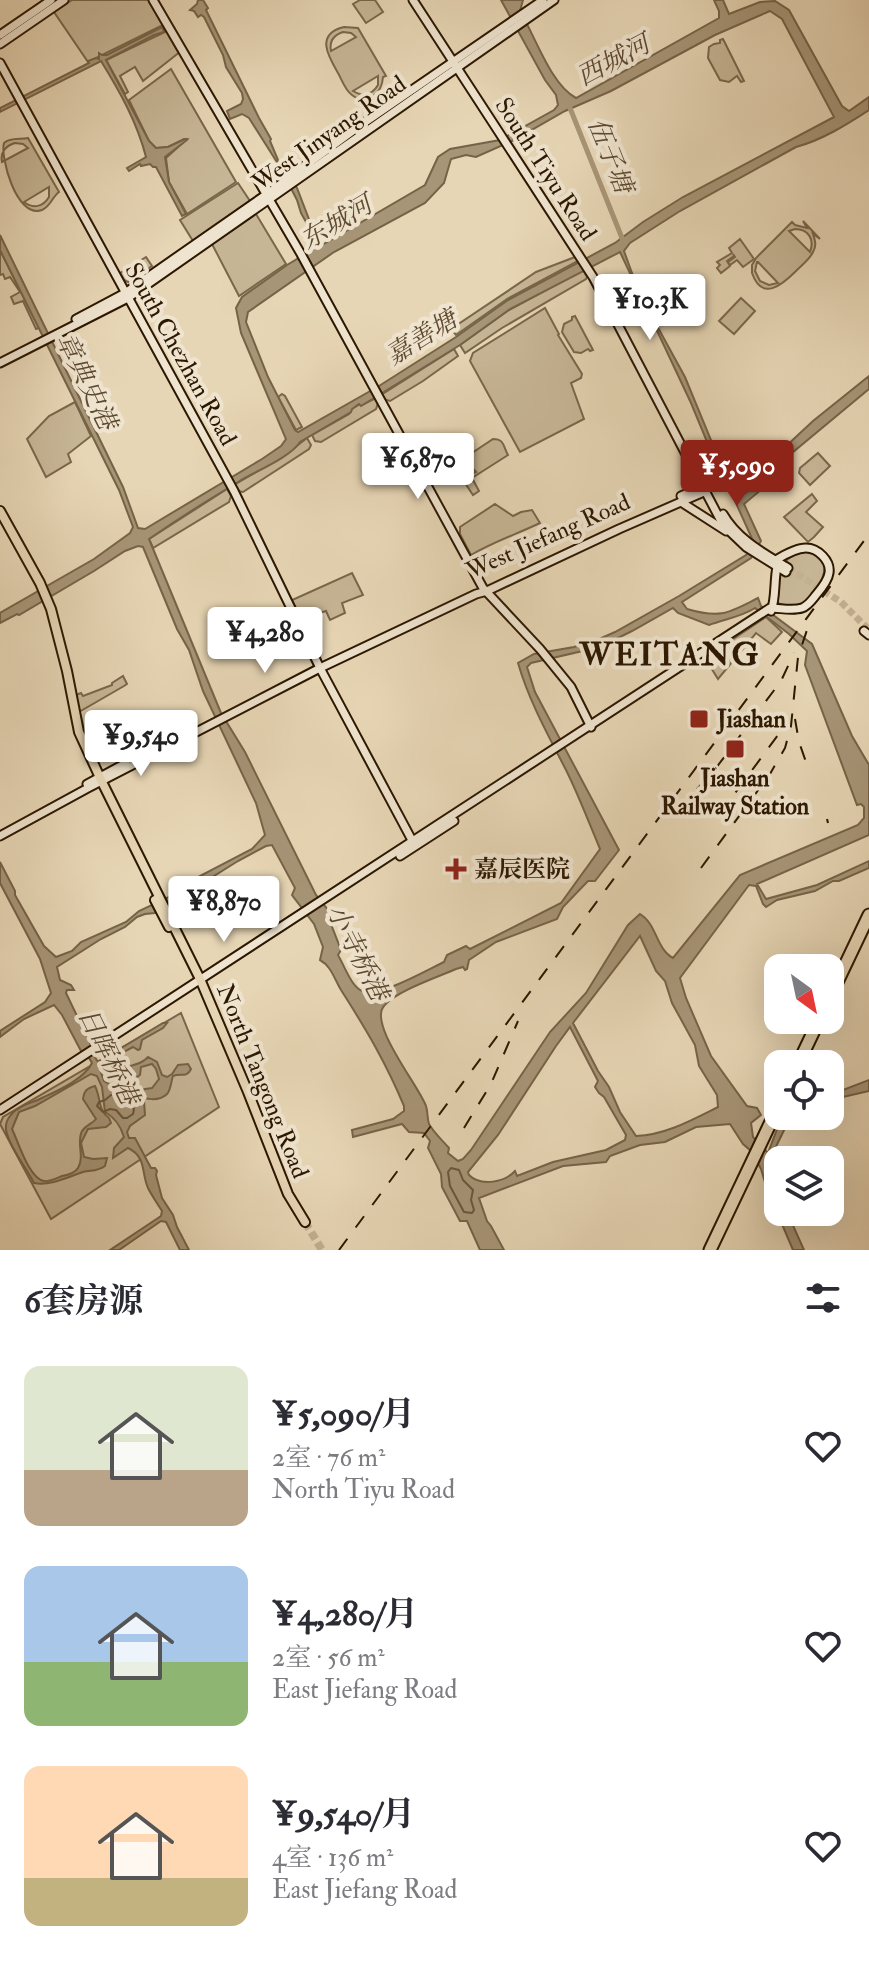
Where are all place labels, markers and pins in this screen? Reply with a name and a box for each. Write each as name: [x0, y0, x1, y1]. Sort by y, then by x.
pin: ¥10.3K: [585, 274, 715, 342]
pin: ¥6,870: [353, 433, 483, 501]
pin: ¥5,090: [672, 440, 802, 508]
pin: ¥4,280: [200, 607, 330, 675]
place label: Jiashan: [716, 704, 786, 735]
marker: Jiashan: [688, 708, 710, 730]
pin: ¥9,540: [76, 710, 206, 778]
marker: Jiashan Railway Station: [724, 738, 746, 760]
place label: Jiashan Railway Station: [661, 763, 810, 822]
place label: 嘉辰医院: [474, 854, 570, 885]
marker: 嘉辰医院: [445, 858, 467, 880]
pin: ¥8,870: [159, 876, 289, 944]

